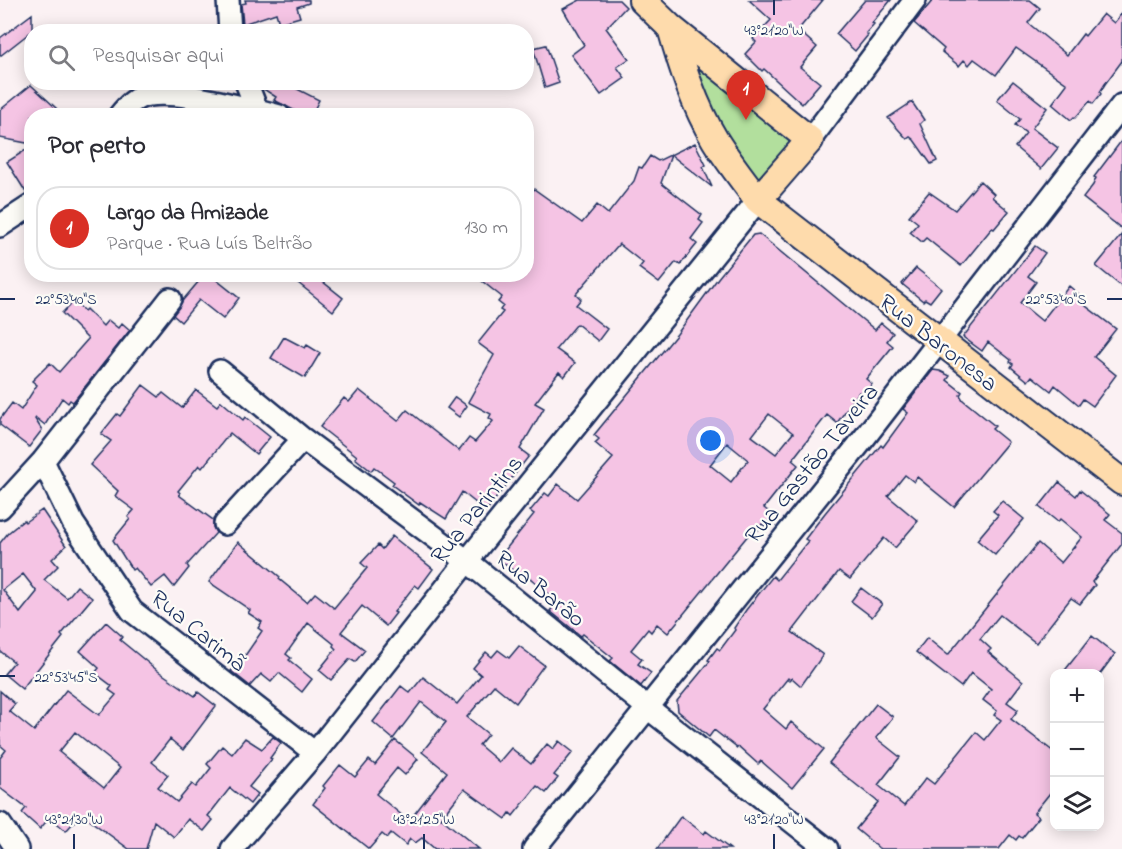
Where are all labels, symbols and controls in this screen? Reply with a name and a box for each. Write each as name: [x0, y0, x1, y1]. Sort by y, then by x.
text: 43°21'20"W: [744, 20, 804, 42]
search box: [24, 24, 534, 90]
icon: search: [45, 41, 78, 74]
text: Pesquisar aqui: [93, 41, 224, 73]
pin: 1: [726, 70, 766, 120]
text: Por perto: [48, 128, 146, 166]
text: Largo da Amizade: [107, 198, 268, 230]
text: 1: [66, 214, 73, 243]
text: 130 m: [464, 214, 508, 243]
text: Parque · Rua Luís Beltrão: [107, 230, 312, 259]
street label: Rua Baronesa: [870, 286, 1004, 402]
text: 22°53'40"S: [35, 289, 97, 311]
text: 22°53'40"S: [1025, 289, 1087, 311]
street label: Rua Gastão Taveira: [737, 377, 889, 552]
your location: [696, 426, 725, 455]
street label: Rua Parintins: [423, 449, 533, 573]
street label: Rua Barão: [487, 543, 592, 637]
street label: Rua Carimã: [142, 582, 253, 682]
text: 22°53'45"S: [34, 667, 98, 689]
map controls: [1050, 669, 1104, 831]
button: +: [1050, 669, 1104, 723]
button: −: [1050, 723, 1104, 777]
button: layers: [1050, 777, 1104, 831]
text: 43°21'30"W: [45, 809, 103, 831]
text: 43°21'25"W: [393, 809, 455, 831]
text: 43°21'20"W: [744, 809, 804, 831]

